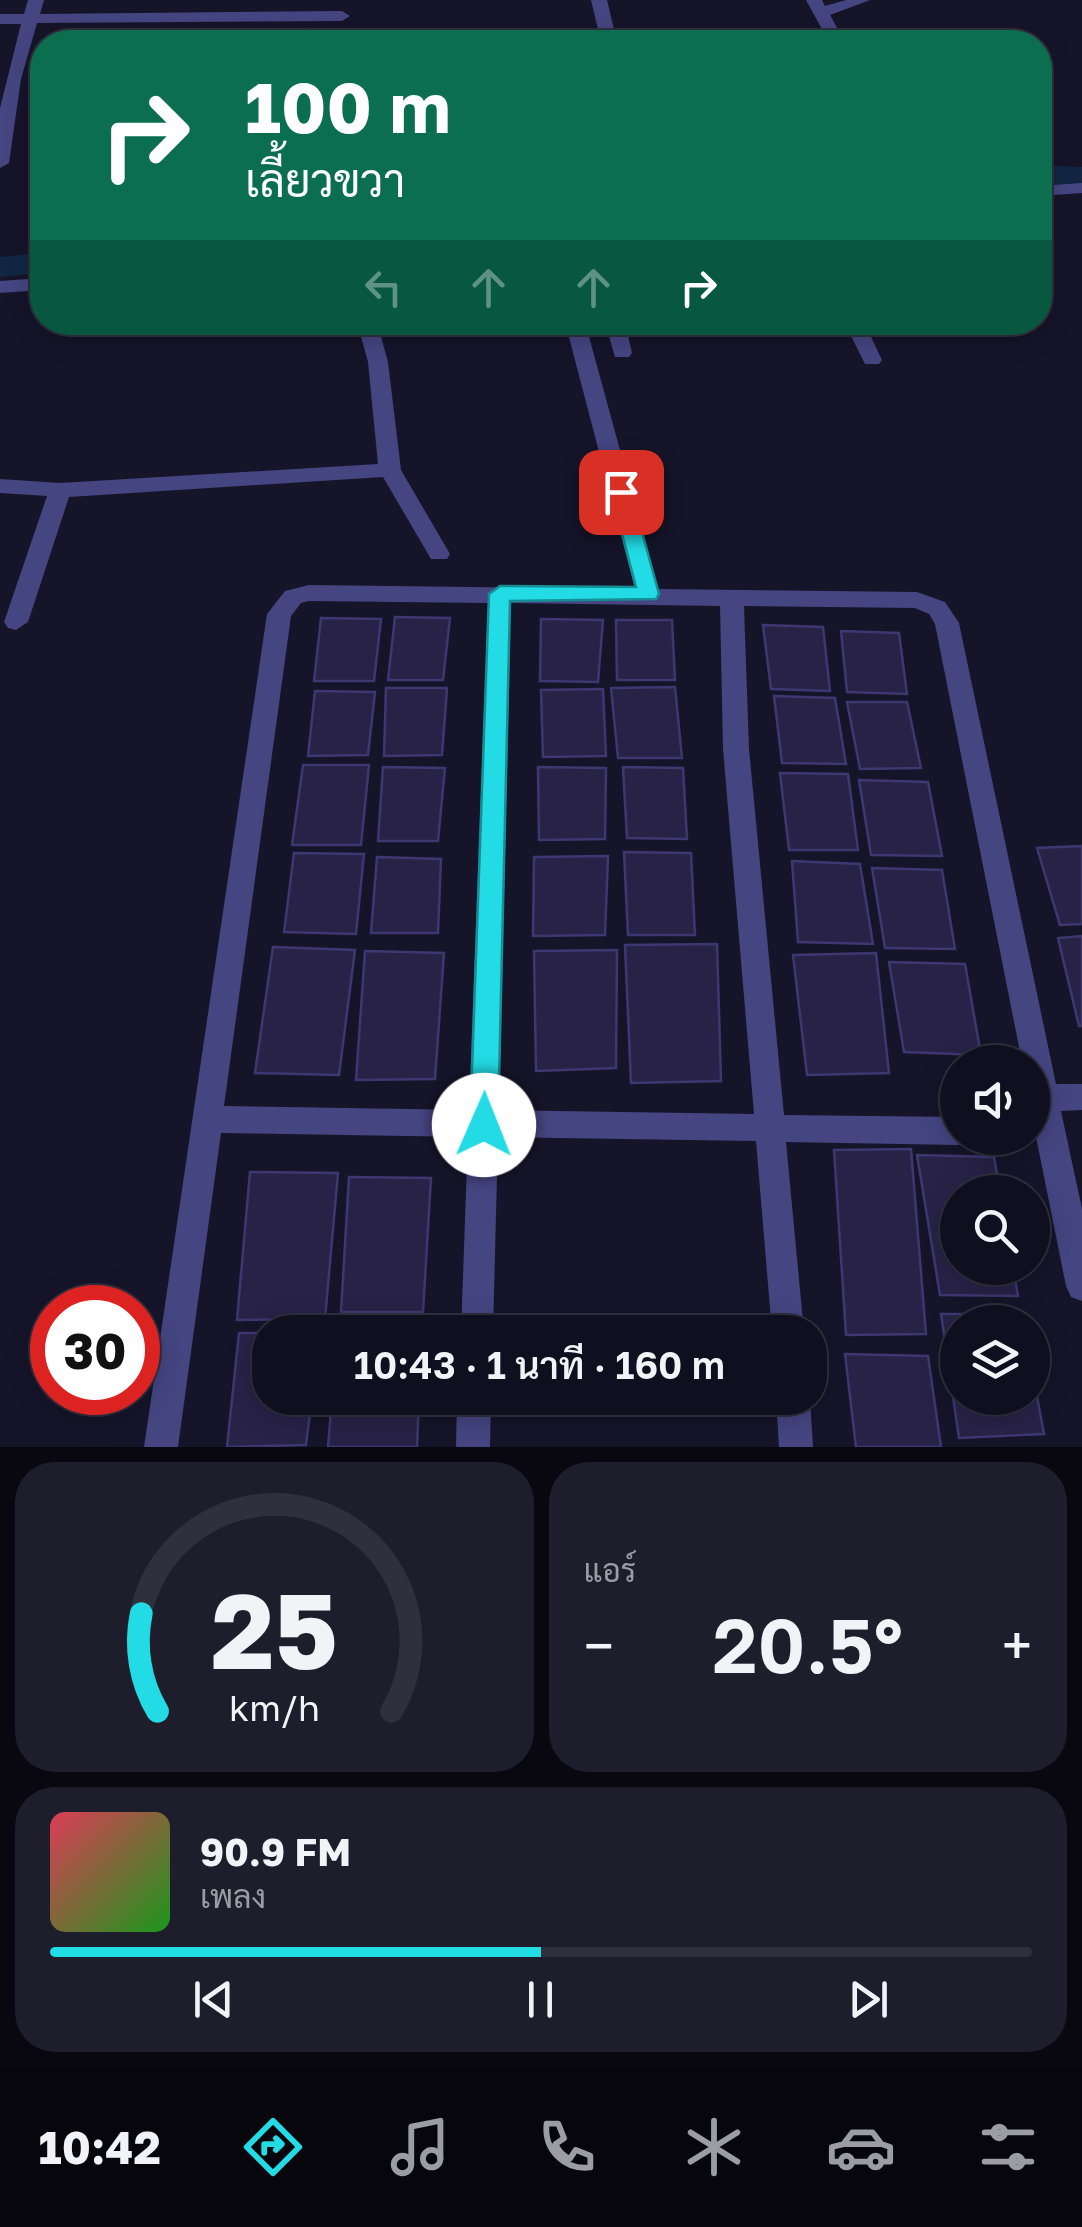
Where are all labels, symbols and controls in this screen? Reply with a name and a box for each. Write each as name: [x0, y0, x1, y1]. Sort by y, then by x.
text: 100 m: [245, 64, 451, 148]
icon: right: [80, 70, 210, 200]
text: เลี้ยวขวา: [245, 153, 405, 207]
icon: left: [356, 260, 411, 315]
icon: ahead: [461, 260, 516, 315]
icon: ahead: [566, 260, 621, 315]
icon: right: [671, 260, 726, 315]
pin: [579, 450, 664, 535]
icon: arrive: [594, 465, 649, 520]
map controls: [940, 1045, 1050, 1415]
button: sound: [940, 1045, 1050, 1155]
position arrow: [432, 1073, 536, 1177]
button: search: [940, 1175, 1050, 1285]
speed limit sign: 30: [30, 1285, 160, 1415]
button: layers: [940, 1305, 1050, 1415]
text: 10:43 · 1 นาที · 160 m: [354, 1342, 725, 1387]
text: แอร์: [584, 1551, 636, 1589]
text: 25: [211, 1567, 338, 1692]
text: 20.5°: [713, 1599, 903, 1690]
text: −: [584, 1612, 614, 1678]
text: +: [1002, 1612, 1032, 1678]
text: km/h: [229, 1686, 320, 1729]
text: 90.9 FM: [200, 1829, 351, 1874]
text: เพลง: [200, 1877, 266, 1915]
icon: previous: [186, 1972, 241, 2027]
icon: pause: [513, 1972, 568, 2027]
icon: next: [841, 1972, 896, 2027]
icon: directions: [238, 2112, 308, 2182]
icon: music: [385, 2112, 455, 2182]
icon: phone: [532, 2112, 602, 2182]
icon: climate: [679, 2112, 749, 2182]
icon: car: [826, 2112, 896, 2182]
icon: filters: [973, 2112, 1043, 2182]
text: 10:42: [39, 2120, 161, 2174]

